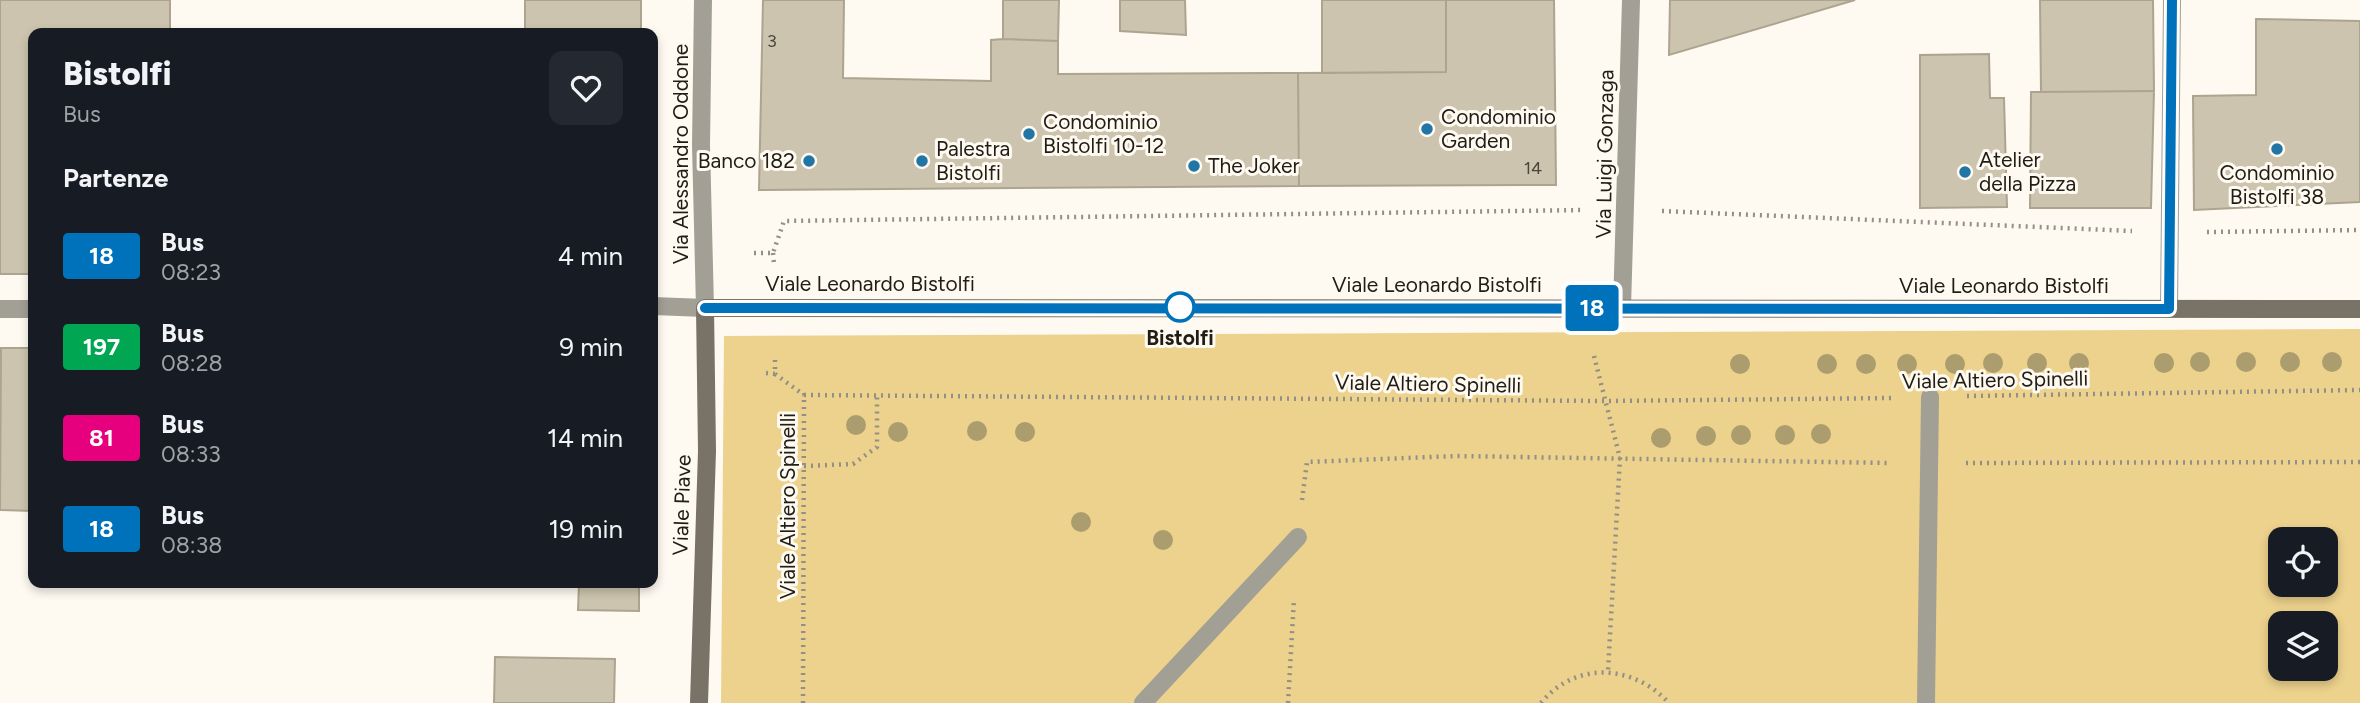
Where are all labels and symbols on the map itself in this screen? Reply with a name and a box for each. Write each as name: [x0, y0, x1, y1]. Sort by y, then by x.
house number: 3: [767, 30, 777, 52]
street label: Via Alessandro Oddone: [668, 44, 693, 264]
street label: Via Luigi Gonzaga: [1591, 69, 1618, 239]
place label: Condominio Garden: [1441, 104, 1556, 153]
place label: Condominio Bistolfi 10-12: [1043, 109, 1164, 158]
marker: Condominio Garden: [1419, 121, 1435, 137]
marker: Condominio Bistolfi 10-12: [1021, 126, 1037, 142]
place label: Palestra Bistolfi: [936, 136, 1010, 185]
marker: Condominio Bistolfi 38: [2269, 141, 2285, 157]
place label: Atelier della Pizza: [1979, 147, 2076, 196]
place label: Banco 182: [698, 148, 795, 173]
marker: Banco 182: [801, 153, 817, 169]
marker: Palestra Bistolfi: [914, 153, 930, 169]
place label: The Joker: [1208, 153, 1299, 178]
house number: 14: [1524, 157, 1542, 179]
marker: The Joker: [1186, 158, 1202, 174]
place label: Condominio Bistolfi 38: [2219, 160, 2335, 209]
marker: Atelier della Pizza: [1957, 164, 1973, 180]
street label: Viale Leonardo Bistolfi: [765, 271, 975, 296]
street label: Viale Leonardo Bistolfi: [1332, 272, 1542, 297]
street label: Viale Leonardo Bistolfi: [1899, 273, 2109, 298]
line badge: 18: [1560, 285, 1624, 331]
marker: Bistolfi: [1165, 292, 1195, 322]
place label: Bistolfi: [1146, 325, 1214, 350]
street label: Viale Altiero Spinelli: [1902, 365, 2088, 394]
street label: Viale Altiero Spinelli: [1335, 369, 1521, 398]
street label: Viale Altiero Spinelli: [775, 413, 800, 599]
street label: Viale Piave: [667, 454, 696, 556]

